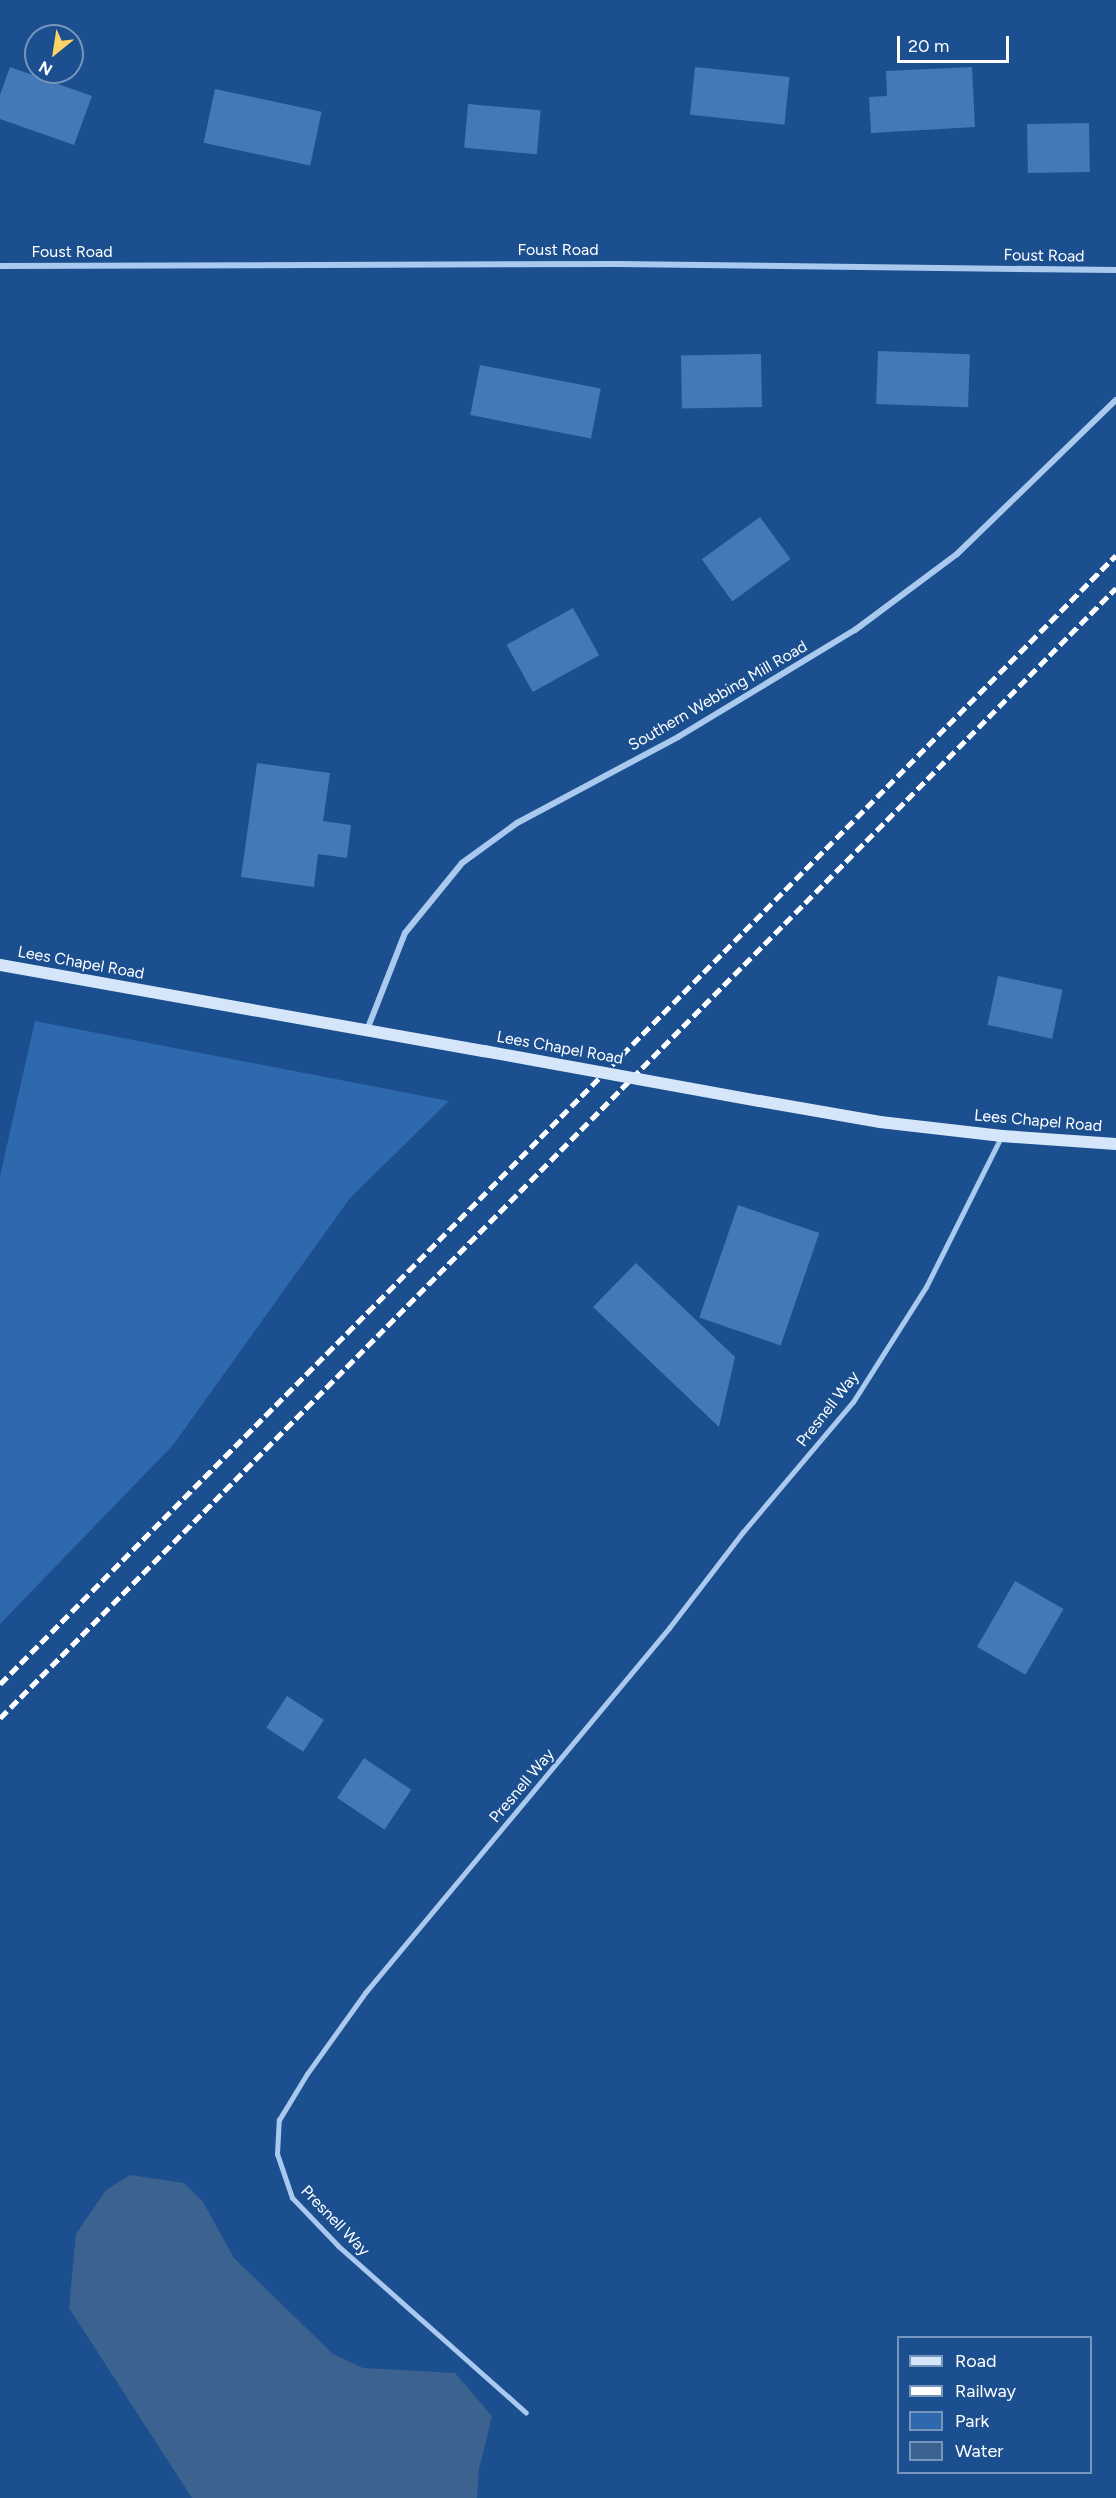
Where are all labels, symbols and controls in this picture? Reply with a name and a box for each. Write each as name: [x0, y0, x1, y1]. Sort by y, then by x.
north arrow: [24, 24, 84, 84]
scale bar: [900, 24, 1012, 62]
text: 20 m: [908, 35, 949, 57]
text: N: [36, 57, 56, 80]
street label: Foust Road: [517, 240, 599, 260]
street label: Foust Road: [31, 242, 113, 262]
street label: Foust Road: [1003, 246, 1085, 266]
street label: Southern Webbing Mill Road: [625, 637, 811, 755]
street label: Lees Chapel Road: [16, 942, 146, 984]
street label: Lees Chapel Road: [495, 1027, 625, 1069]
street label: Lees Chapel Road: [973, 1106, 1103, 1136]
street label: Presnell Way: [793, 1367, 863, 1451]
street label: Presnell Way: [486, 1745, 558, 1827]
street label: Presnell Way: [297, 2182, 373, 2260]
legend: [897, 2336, 1092, 2474]
text: Road: [955, 2350, 996, 2372]
text: Railway: [955, 2380, 1016, 2402]
text: Park: [955, 2410, 989, 2432]
text: Water: [955, 2440, 1003, 2462]

